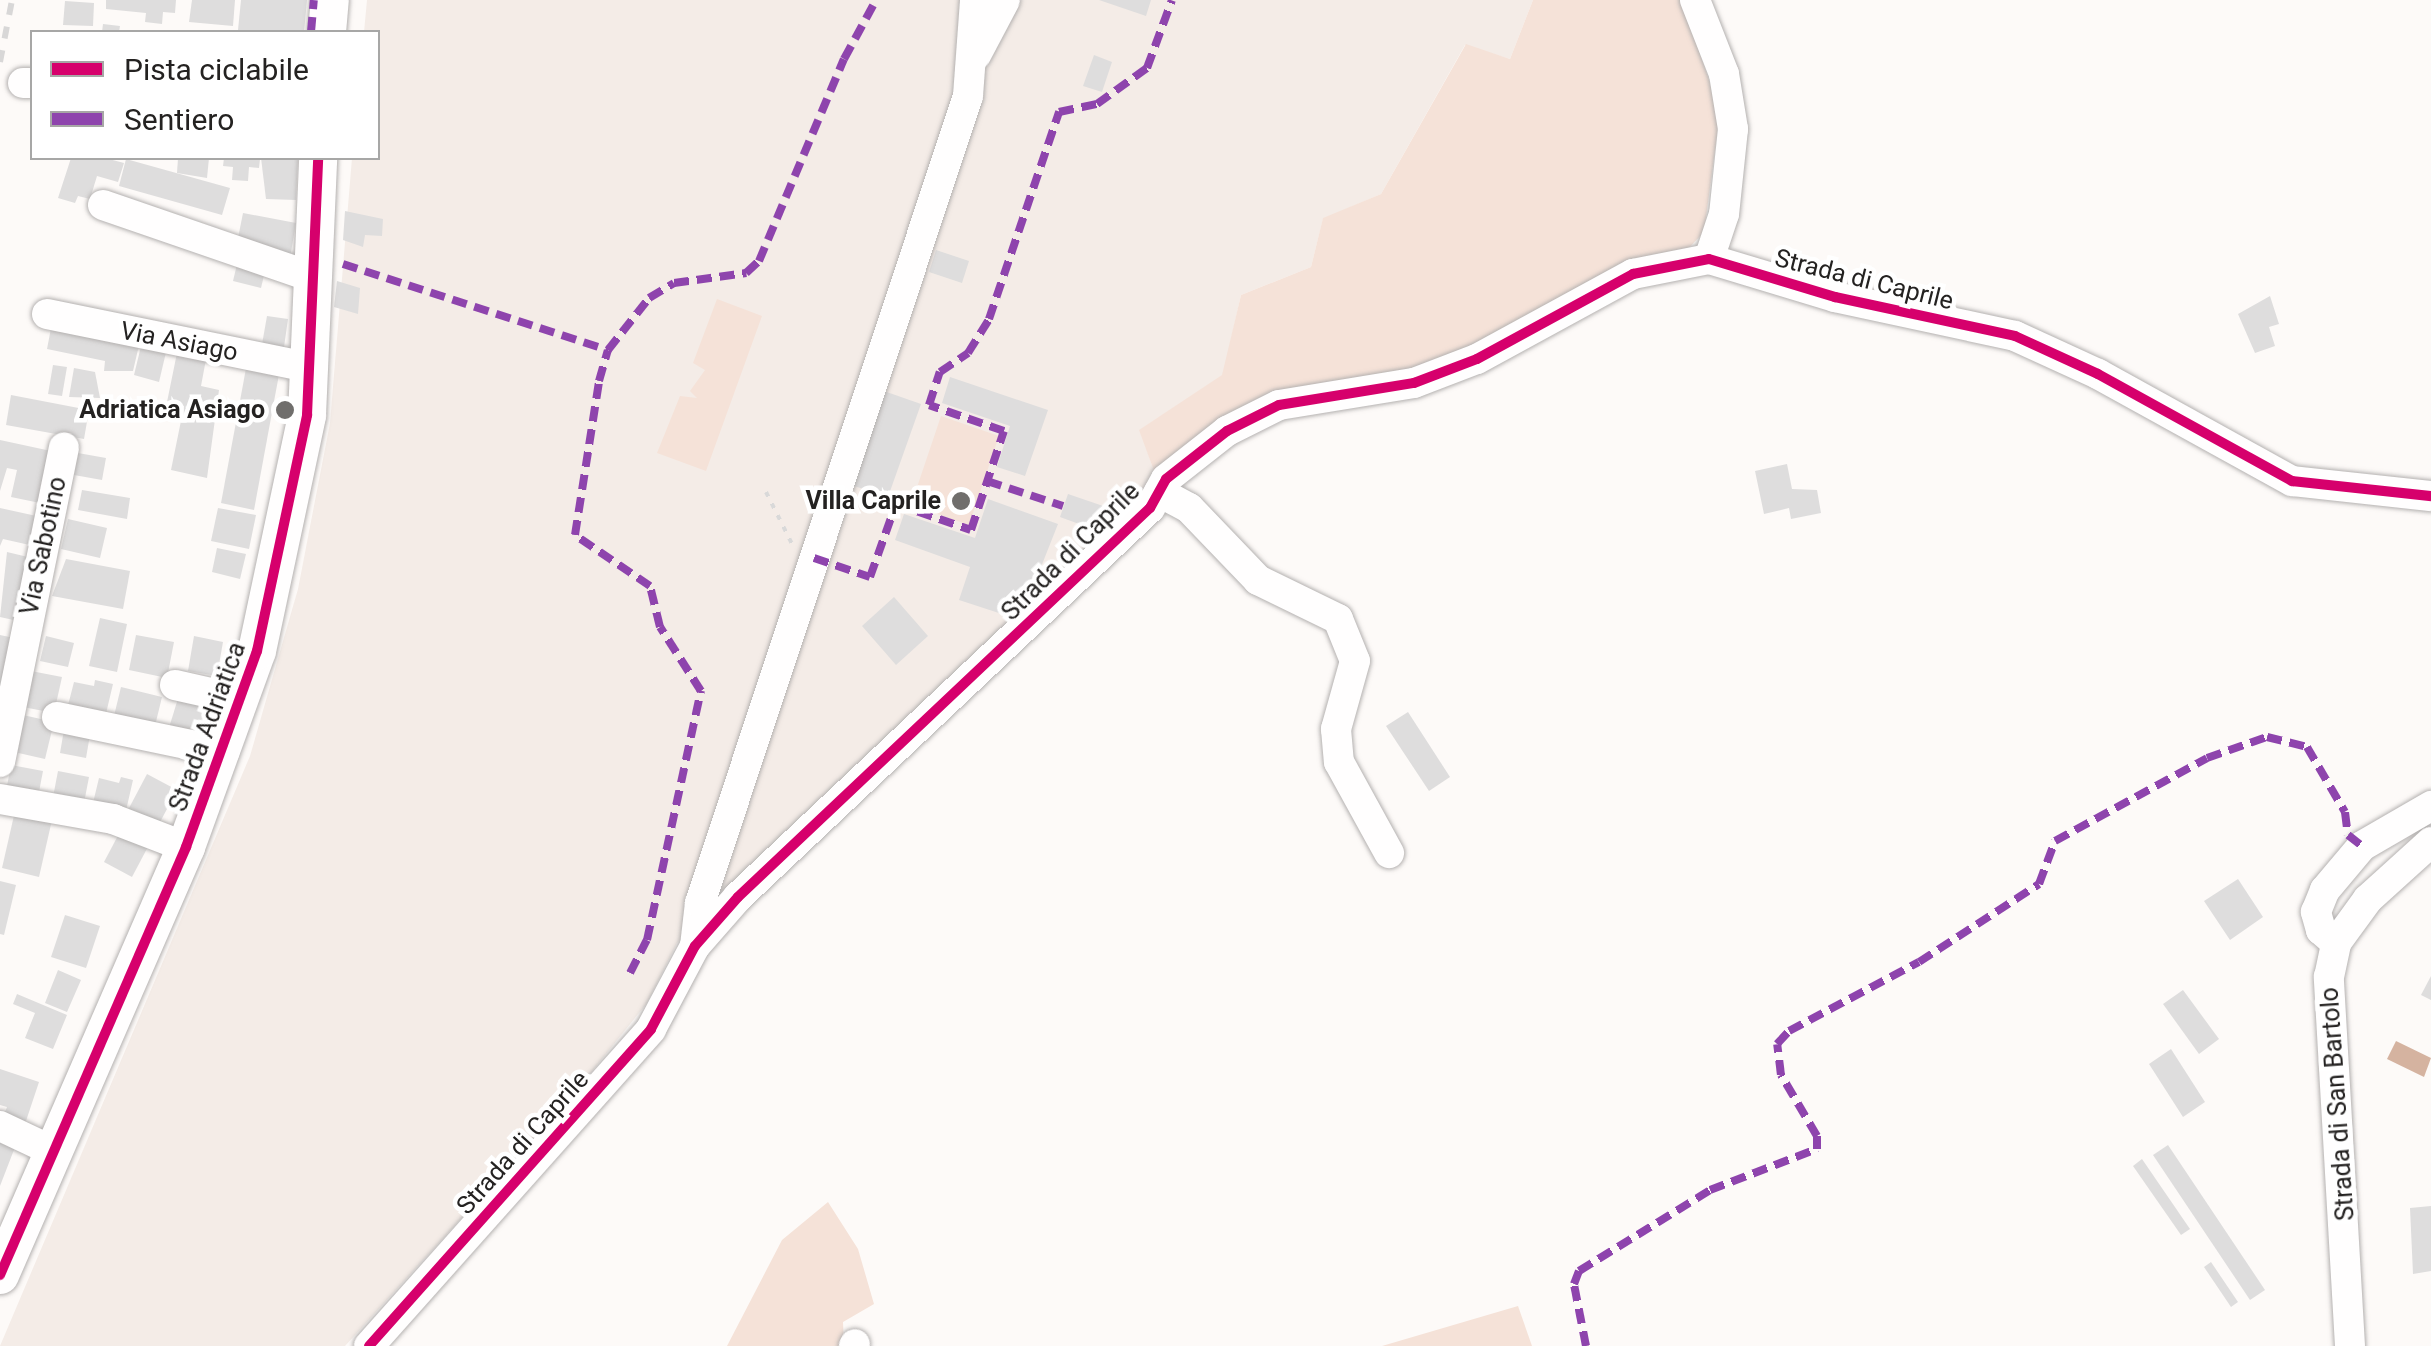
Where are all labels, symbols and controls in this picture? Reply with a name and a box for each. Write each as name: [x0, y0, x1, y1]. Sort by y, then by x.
legend: [30, 30, 380, 160]
text: Pista ciclabile: [124, 52, 309, 87]
text: Sentiero: [124, 102, 234, 137]
street label: Strada di Caprile: [1772, 243, 1956, 317]
street label: Via Asiago: [118, 316, 240, 368]
place label: Adriatica Asiago: [79, 395, 265, 425]
marker: Adriatica Asiago: [274, 399, 296, 421]
street label: Via Sabotino: [15, 474, 73, 618]
street label: Strada di Caprile: [996, 477, 1146, 627]
place label: Villa Caprile: [806, 486, 941, 516]
marker: Villa Caprile: [950, 490, 972, 512]
street label: Strada Adriatica: [163, 638, 253, 816]
street label: Strada di San Bartolo: [2315, 986, 2361, 1222]
street label: Strada di Caprile: [451, 1065, 595, 1221]

